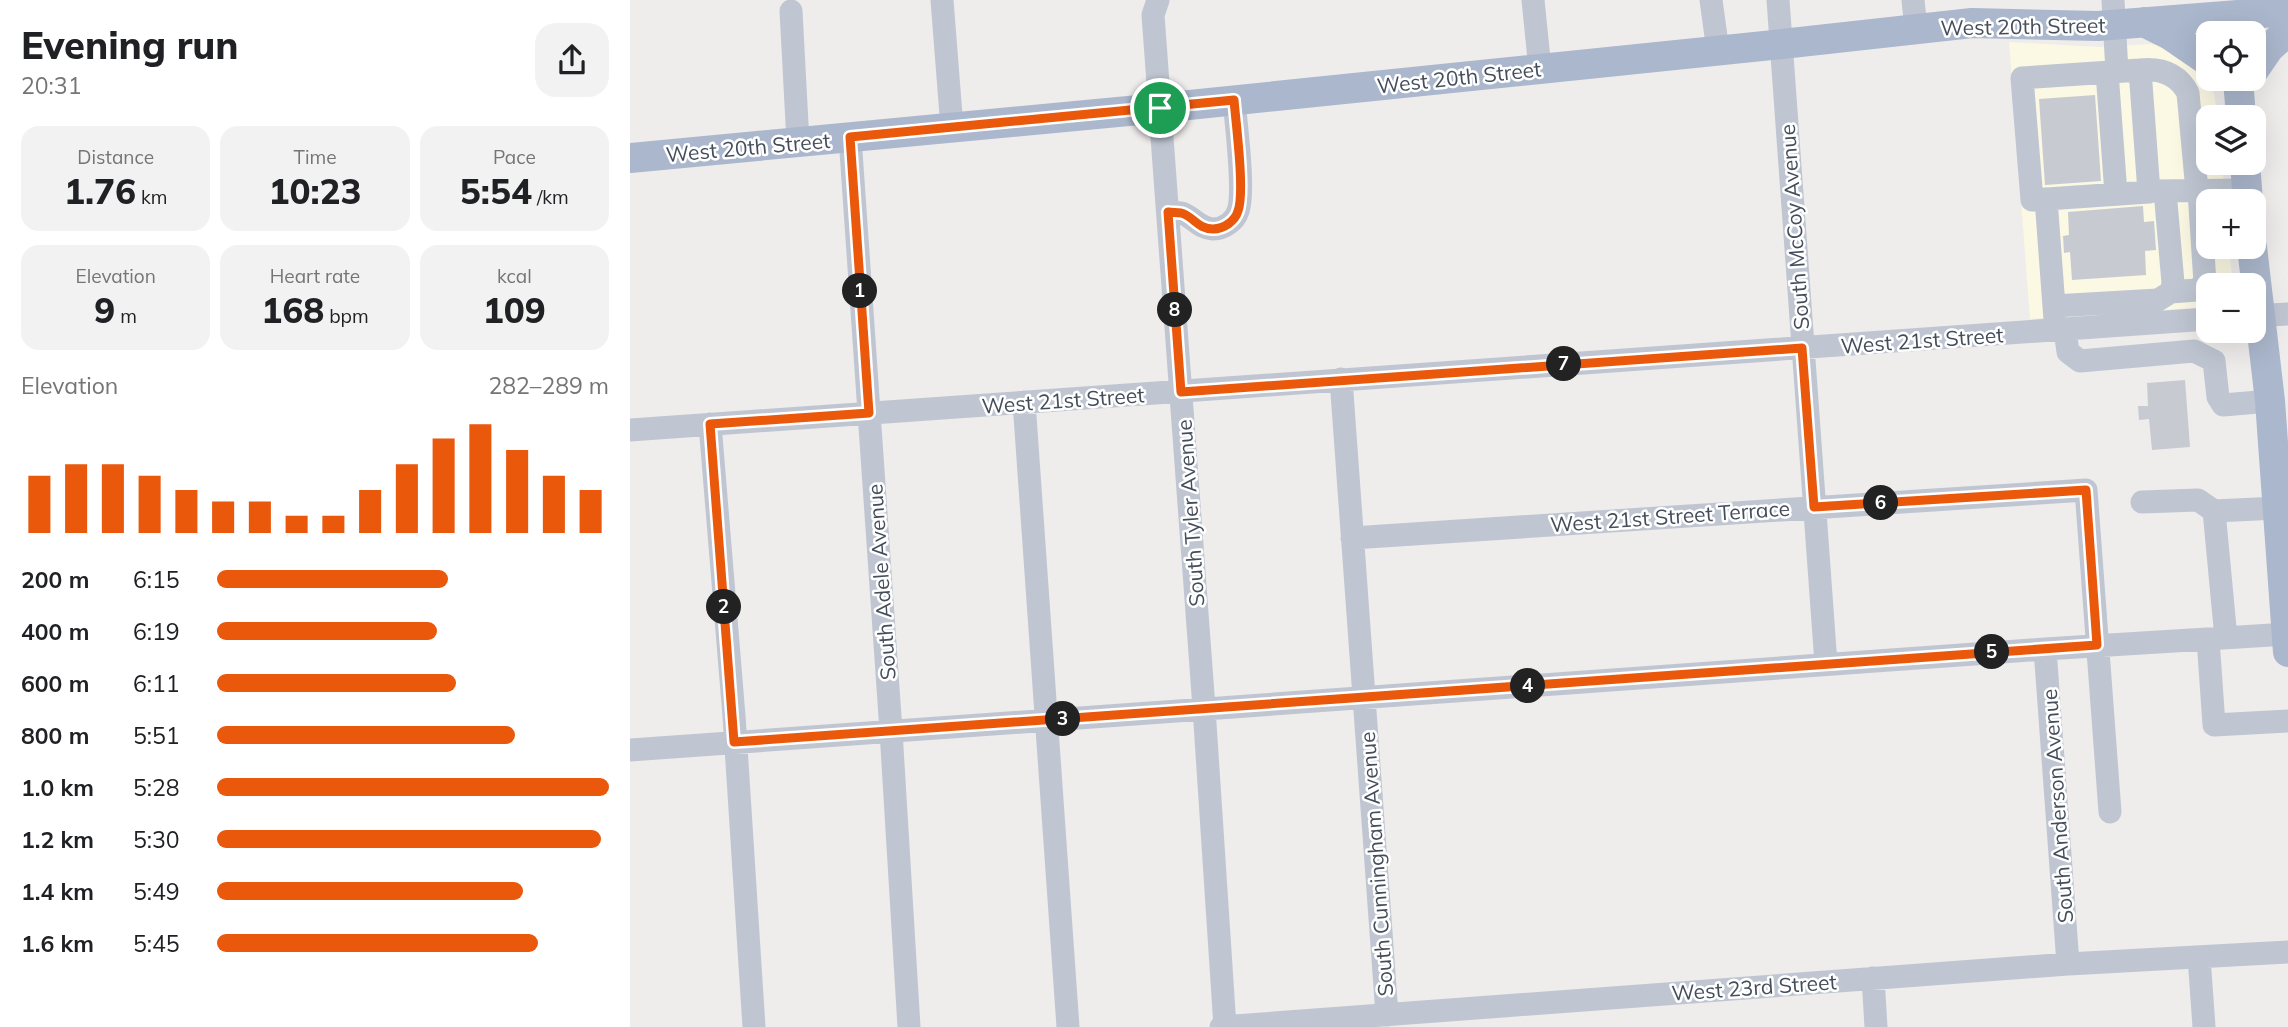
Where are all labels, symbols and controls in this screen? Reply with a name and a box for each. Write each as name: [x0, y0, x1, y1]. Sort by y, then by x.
street label: West 20th Street: [1940, 12, 2106, 40]
text: Evening run: [21, 21, 239, 69]
map controls: [2196, 21, 2266, 343]
button: locate: [2196, 21, 2266, 91]
button: share: [535, 23, 609, 97]
street label: West 20th Street: [1376, 55, 1542, 99]
text: 20:31: [21, 71, 81, 100]
pin: [1130, 78, 1190, 138]
icon: arrive: [1141, 89, 1179, 127]
button: layers: [2196, 105, 2266, 175]
street label: South McCoy Avenue: [1774, 123, 1814, 331]
street label: West 20th Street: [665, 127, 831, 167]
text: Distance: [77, 145, 154, 169]
text: Time: [293, 145, 337, 169]
text: Pace: [493, 145, 536, 169]
text: 1.76: [64, 169, 136, 213]
text: 10:23: [268, 169, 362, 213]
text: 5:54: [460, 169, 532, 213]
text: km: [136, 185, 167, 209]
text: /km: [532, 185, 569, 209]
button: +: [2196, 189, 2266, 259]
text: Elevation: [75, 264, 156, 288]
text: Heart rate: [270, 264, 360, 288]
text: kcal: [497, 264, 532, 288]
button: −: [2196, 273, 2266, 343]
pin: 1: [842, 274, 877, 308]
text: 1: [854, 278, 865, 302]
text: 9: [94, 288, 115, 332]
text: 168: [261, 288, 324, 332]
text: 109: [483, 288, 546, 332]
pin: 8: [1158, 292, 1192, 328]
text: 8: [1169, 297, 1180, 321]
text: m: [115, 304, 137, 328]
text: bpm: [324, 304, 369, 328]
street label: West 21st Street: [1840, 321, 2004, 359]
pin: 7: [1546, 346, 1581, 382]
text: 7: [1558, 351, 1569, 375]
text: Elevation: [21, 371, 118, 400]
text: 282–289 m: [488, 371, 609, 400]
street label: West 21st Street: [981, 381, 1145, 419]
street label: South Tyler Avenue: [1170, 419, 1210, 607]
street label: South Adele Avenue: [861, 483, 901, 681]
pin: 6: [1864, 486, 1898, 520]
text: 6: [1875, 490, 1886, 514]
street label: West 21st Street Terrace: [1549, 495, 1791, 537]
text: 200 m: [21, 565, 89, 594]
text: 6:15: [133, 565, 180, 594]
pin: 2: [706, 590, 742, 624]
text: 2: [718, 594, 729, 618]
text: 400 m: [21, 617, 89, 646]
text: 6:19: [133, 617, 180, 646]
pin: 5: [1974, 634, 2010, 670]
text: 5: [1986, 639, 1997, 663]
pin: 4: [1510, 668, 1546, 704]
text: 600 m: [21, 669, 89, 698]
text: 6:11: [133, 669, 180, 698]
text: 4: [1522, 673, 1533, 697]
street label: South Anderson Avenue: [2036, 688, 2078, 924]
pin: 3: [1046, 702, 1080, 736]
text: 3: [1057, 706, 1068, 730]
text: 800 m: [21, 721, 89, 750]
text: 5:51: [133, 721, 180, 750]
street label: South Cunningham Avenue: [1354, 731, 1398, 997]
text: 1.0 km: [21, 773, 94, 802]
text: 5:28: [133, 773, 180, 802]
text: 1.2 km: [21, 825, 94, 854]
text: 5:30: [133, 825, 180, 854]
text: 1.4 km: [21, 877, 94, 906]
text: 5:49: [133, 877, 180, 906]
text: 1.6 km: [21, 929, 94, 958]
text: 5:45: [133, 929, 180, 958]
street label: West 23rd Street: [1671, 968, 1837, 1006]

